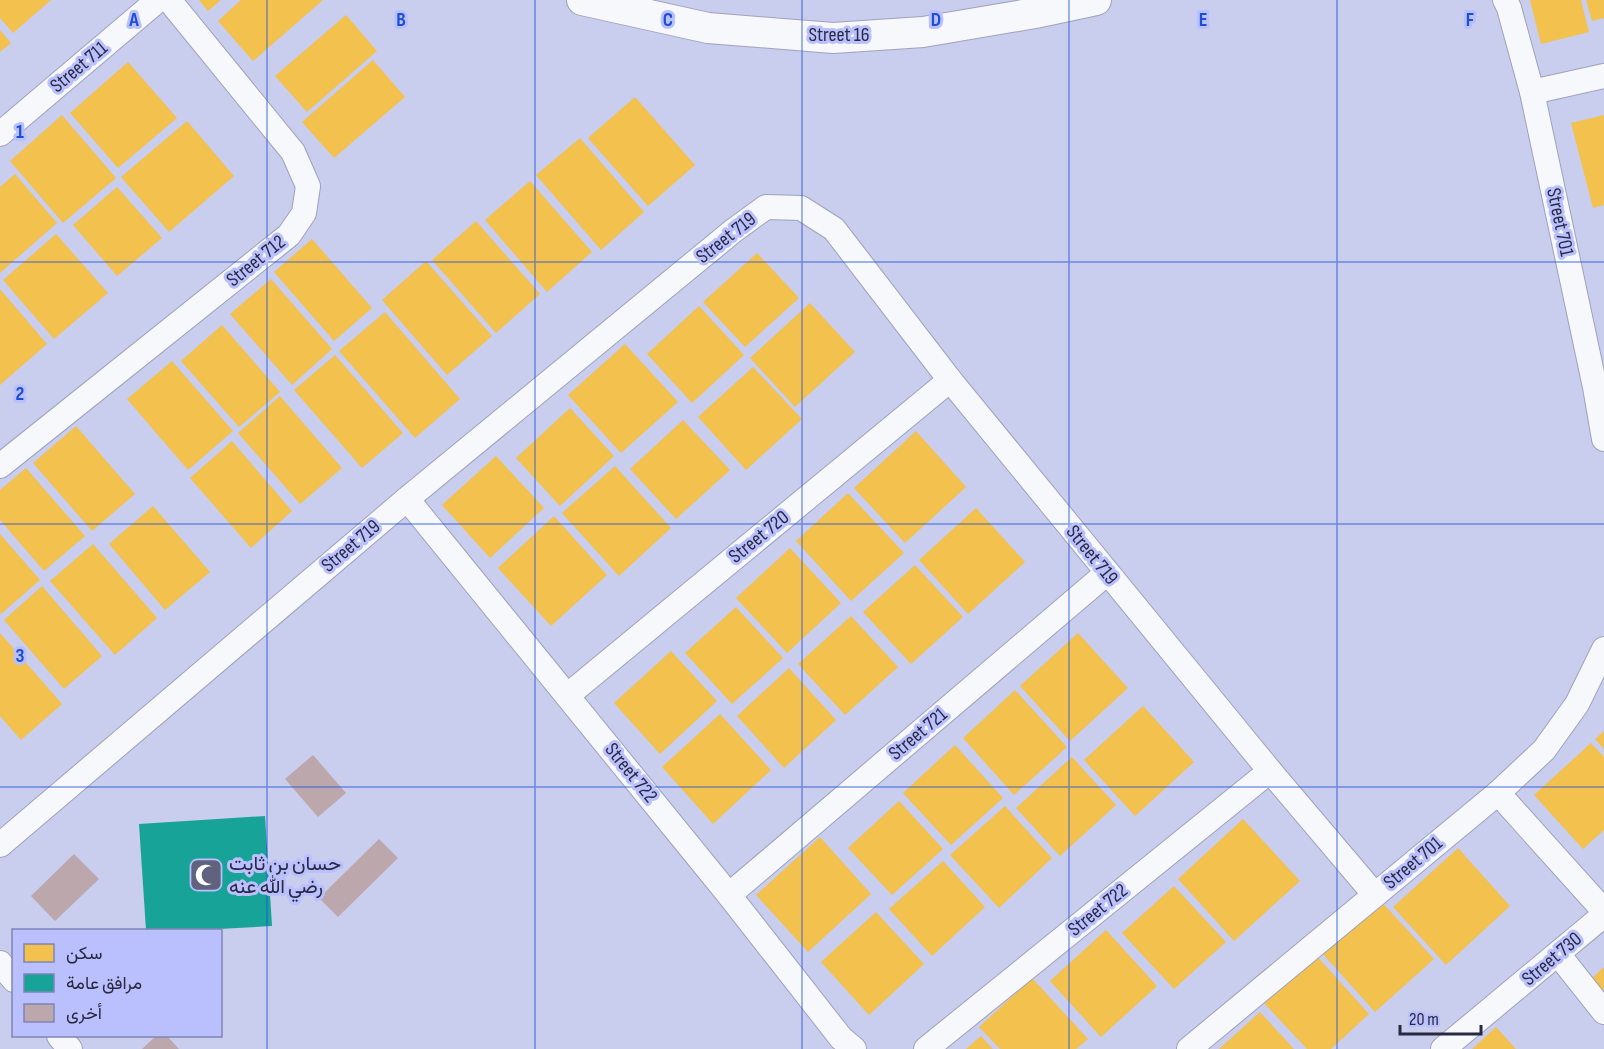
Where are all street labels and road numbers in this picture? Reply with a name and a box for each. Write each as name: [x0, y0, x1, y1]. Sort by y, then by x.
street label: Street 16: [808, 23, 870, 47]
street label: Street 711: [45, 36, 113, 98]
street label: Street 701: [1541, 186, 1579, 258]
street label: Street 719: [691, 207, 761, 269]
street label: Street 712: [222, 230, 290, 292]
street label: Street 720: [724, 505, 794, 569]
street label: Street 719: [317, 515, 385, 577]
street label: Street 719: [1061, 521, 1123, 589]
street label: Street 721: [884, 703, 952, 765]
street label: Street 722: [600, 738, 662, 808]
street label: Street 701: [1379, 832, 1447, 894]
street label: Street 722: [1063, 879, 1133, 941]
street label: Street 730: [1517, 927, 1587, 991]

